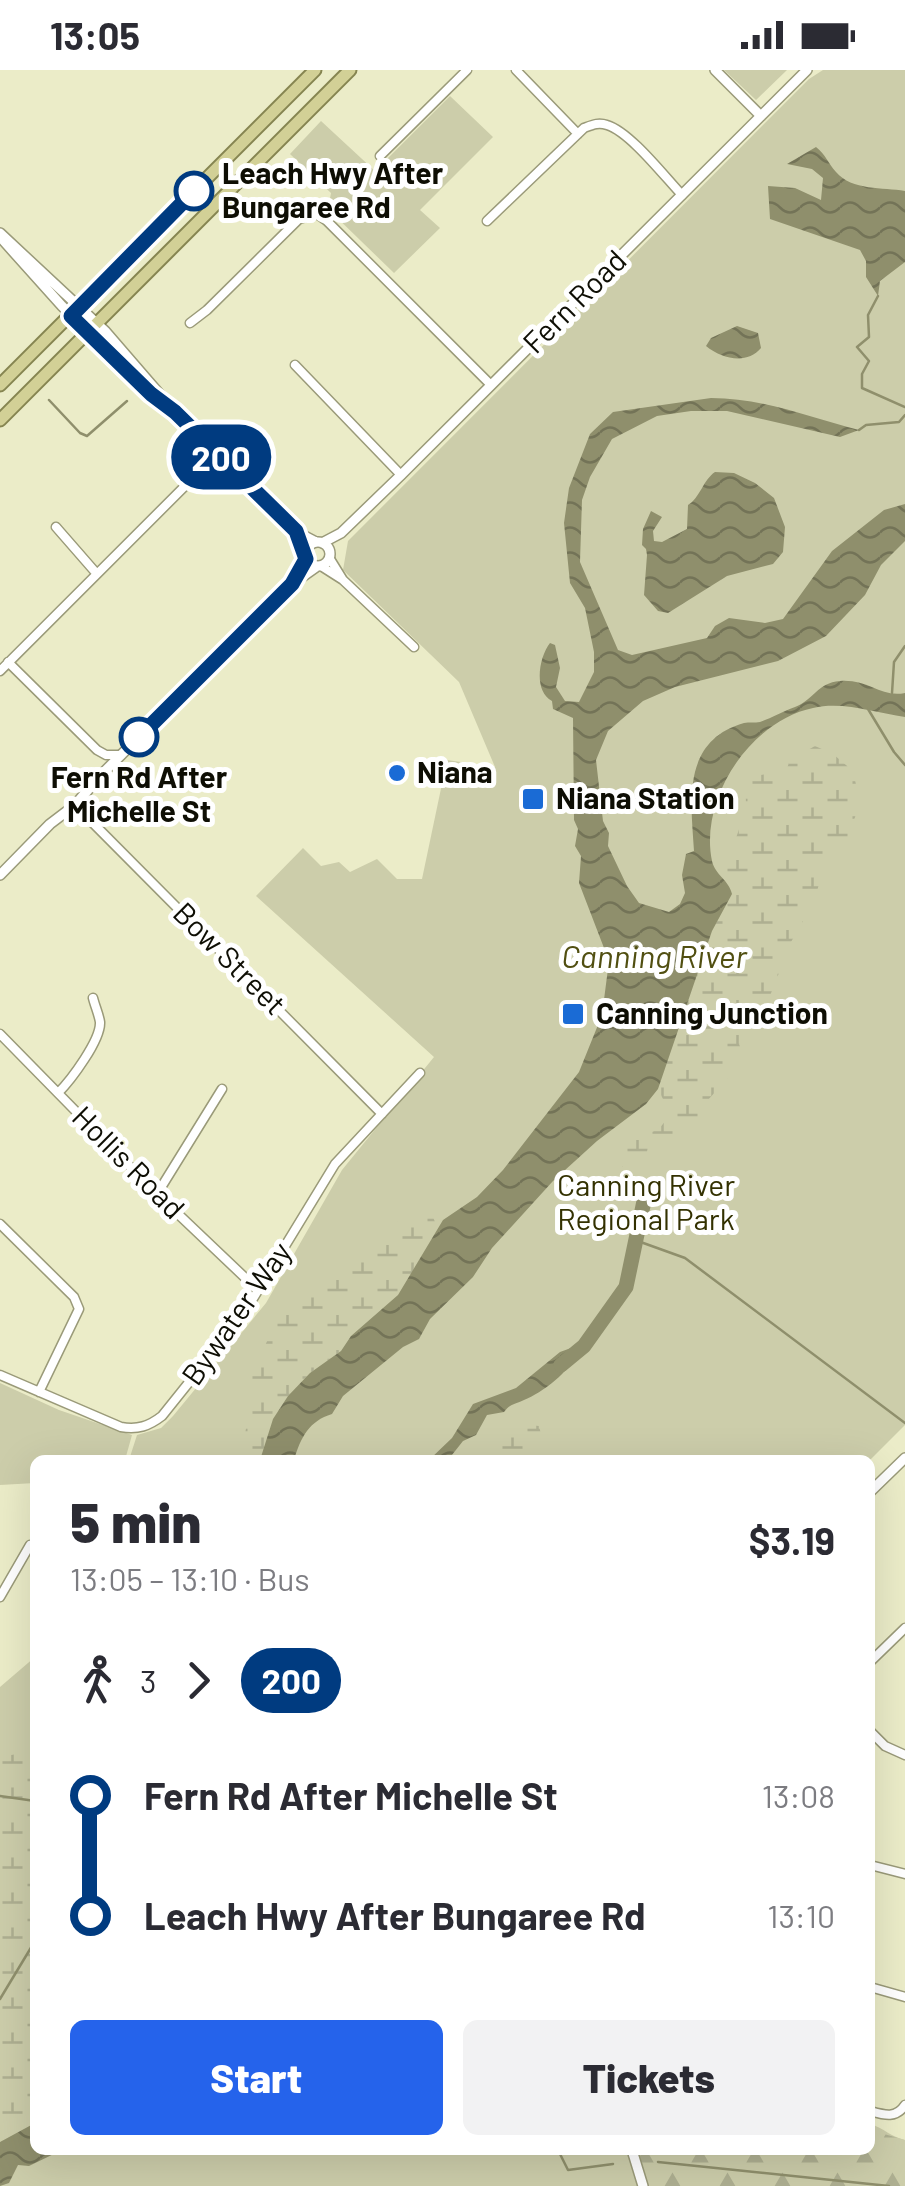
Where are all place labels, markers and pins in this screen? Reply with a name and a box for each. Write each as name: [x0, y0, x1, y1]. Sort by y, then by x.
place label: Leach Hwy After Bungaree Rd: [222, 154, 444, 224]
marker: Leach Hwy After Bungaree Rd: [175, 172, 213, 210]
marker: Fern Rd After Michelle St: [120, 718, 158, 756]
place label: Niana: [417, 753, 493, 789]
place label: Fern Rd After Michelle St: [51, 758, 228, 828]
marker: Niana: [386, 762, 408, 784]
place label: Niana Station: [556, 779, 735, 815]
marker: Niana Station: [520, 786, 546, 812]
place label: Canning Junction: [596, 994, 828, 1030]
marker: Canning Junction: [560, 1001, 586, 1027]

